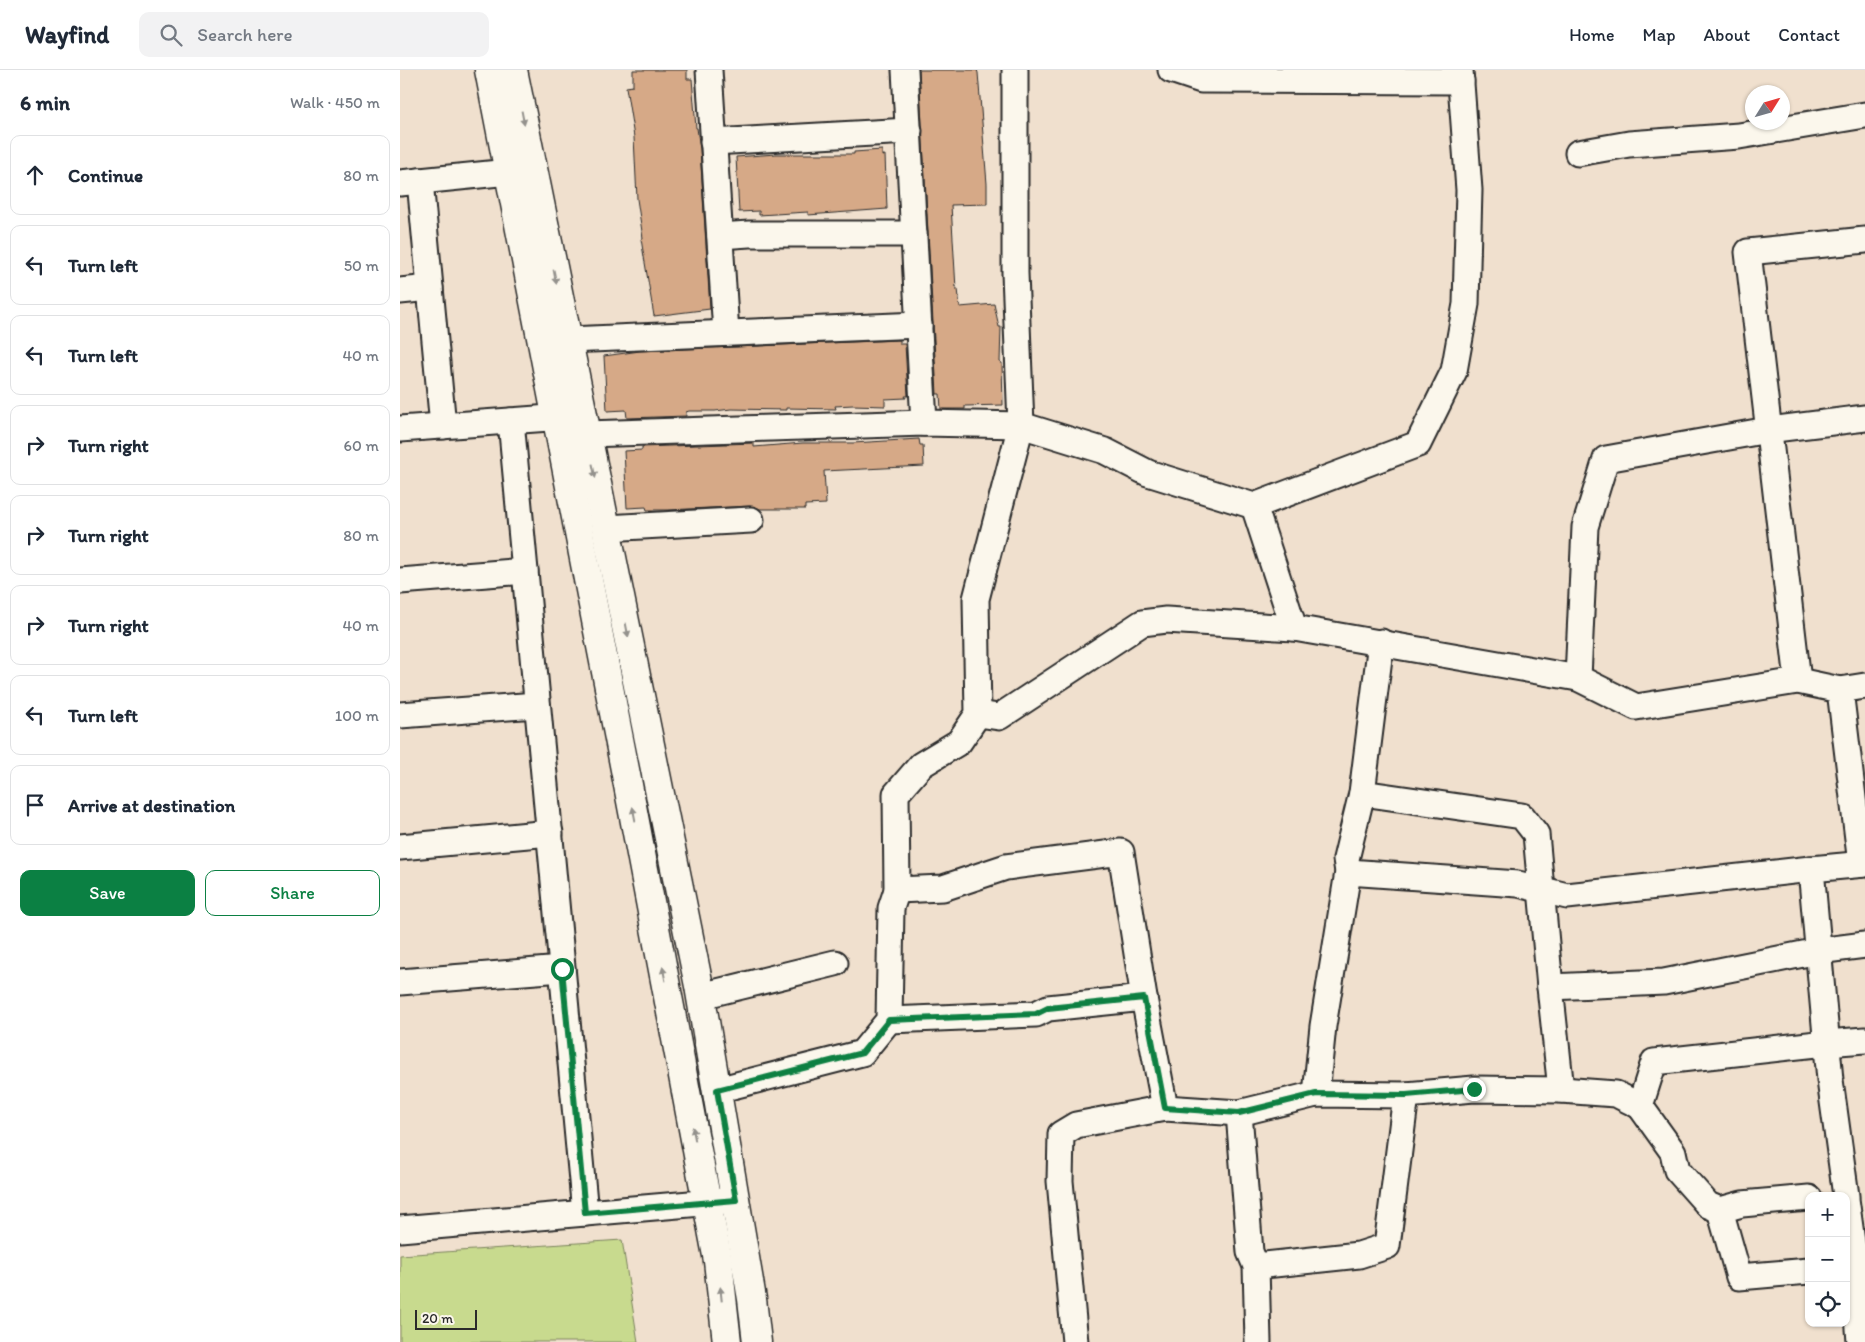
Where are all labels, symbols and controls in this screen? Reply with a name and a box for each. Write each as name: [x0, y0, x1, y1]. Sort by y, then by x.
search box: [139, 12, 489, 57]
text: Wayfind: [25, 20, 109, 49]
icon: search: [157, 21, 185, 49]
text: Search here: [197, 23, 293, 46]
text: Home: [1569, 24, 1615, 46]
text: Map: [1643, 24, 1676, 46]
text: About: [1704, 24, 1750, 46]
text: Contact: [1778, 24, 1840, 46]
north arrow: [1745, 85, 1790, 130]
text: 6 min: [20, 90, 70, 115]
text: Walk · 450 m: [290, 93, 380, 112]
one-way arrow: [519, 110, 527, 125]
icon: ahead: [21, 161, 49, 189]
text: Continue: [68, 164, 143, 187]
text: 80 m: [343, 166, 379, 185]
icon: left: [21, 251, 49, 279]
text: Turn left: [68, 254, 138, 277]
text: 50 m: [344, 256, 379, 275]
one-way arrow: [551, 269, 559, 285]
icon: left: [21, 341, 49, 369]
text: Turn left: [68, 344, 138, 367]
text: 40 m: [342, 346, 379, 365]
icon: right: [21, 431, 49, 459]
text: Turn right: [68, 434, 149, 457]
text: 60 m: [344, 436, 379, 455]
one-way arrow: [591, 463, 599, 479]
icon: right: [21, 521, 49, 549]
text: Turn right: [68, 524, 149, 547]
text: 80 m: [343, 526, 379, 545]
icon: right: [21, 611, 49, 639]
text: Turn right: [68, 614, 149, 637]
text: 40 m: [342, 616, 379, 635]
one-way arrow: [623, 622, 631, 637]
icon: left: [21, 701, 49, 729]
text: Turn left: [68, 704, 138, 727]
text: 100 m: [335, 706, 379, 725]
icon: arrive: [21, 791, 49, 819]
text: Arrive at destination: [68, 794, 235, 817]
one-way arrow: [629, 806, 637, 822]
button: Save: [20, 870, 195, 916]
button: Share: [205, 870, 380, 916]
route start: [551, 958, 574, 981]
one-way arrow: [659, 965, 667, 981]
route end: [1463, 1078, 1486, 1101]
one-way arrow: [689, 1125, 697, 1141]
map controls: [1805, 1192, 1850, 1327]
button: +: [1805, 1192, 1850, 1237]
button: −: [1805, 1237, 1850, 1282]
button: locate: [1805, 1282, 1850, 1327]
one-way arrow: [717, 1285, 725, 1301]
scale bar: [415, 1307, 478, 1330]
text: 20 m: [422, 1310, 453, 1327]

